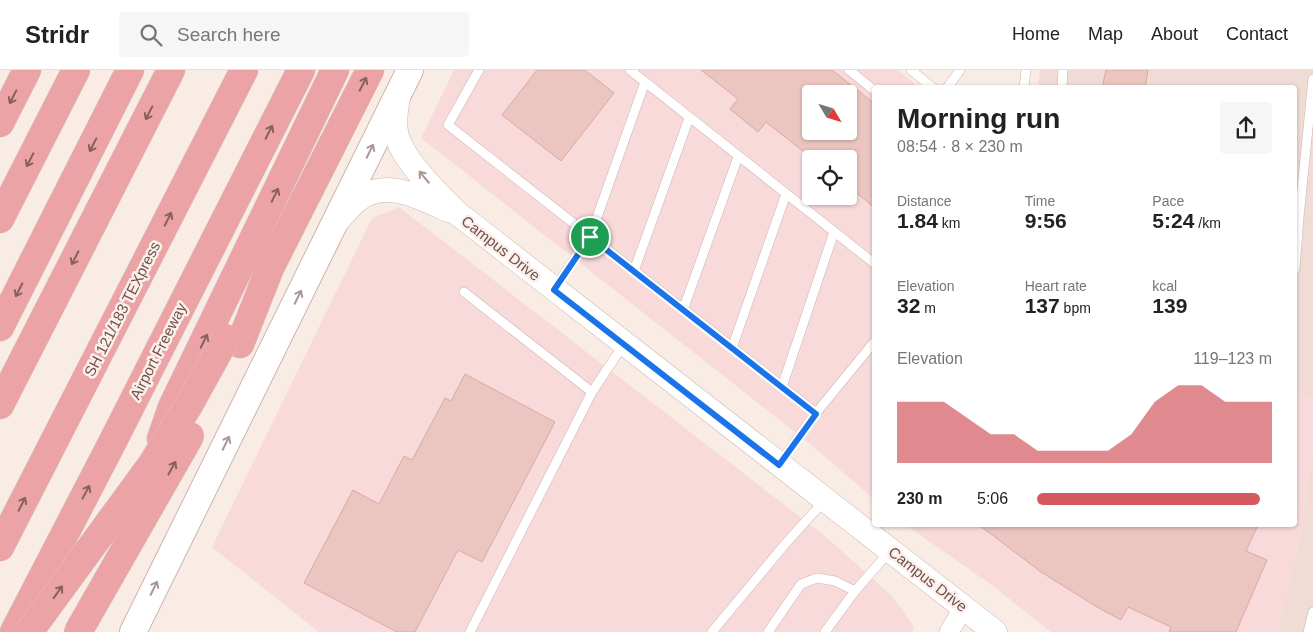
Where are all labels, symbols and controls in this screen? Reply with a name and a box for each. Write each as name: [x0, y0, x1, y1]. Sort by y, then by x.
search box: [119, 12, 469, 57]
text: Stridr: [25, 21, 89, 48]
icon: search: [137, 21, 165, 49]
text: Search here: [177, 24, 281, 45]
text: Home: [1012, 24, 1060, 44]
text: Map: [1088, 24, 1123, 44]
text: About: [1151, 24, 1198, 44]
text: Contact: [1226, 24, 1288, 44]
one-way arrow: [359, 77, 368, 92]
north arrow: [802, 85, 858, 140]
map controls: [802, 85, 857, 205]
one-way arrow: [8, 89, 18, 104]
button: share: [1220, 102, 1272, 154]
text: Morning run: [897, 103, 1060, 134]
one-way arrow: [144, 106, 154, 121]
one-way arrow: [264, 125, 274, 140]
one-way arrow: [88, 137, 97, 152]
text: 08:54 · 8 × 230 m: [897, 138, 1023, 155]
one-way arrow: [366, 144, 375, 159]
button: locate: [802, 150, 857, 205]
one-way arrow: [25, 152, 34, 167]
one-way arrow: [418, 171, 430, 184]
one-way arrow: [271, 188, 280, 203]
text: Distance: [897, 193, 951, 209]
text: Time: [1025, 193, 1055, 209]
text: Pace: [1152, 193, 1184, 209]
text: 1.84: [897, 209, 938, 232]
text: 9:56: [1025, 209, 1067, 232]
text: 5:24: [1152, 209, 1194, 232]
one-way arrow: [163, 211, 173, 226]
street label: Campus Drive: [458, 212, 544, 284]
text: km: [938, 215, 960, 231]
text: /km: [1194, 215, 1221, 231]
pin: [569, 216, 611, 258]
icon: arrive: [576, 223, 604, 251]
street label: SH 121/183 TEXpress: [81, 239, 163, 379]
one-way arrow: [70, 250, 79, 265]
text: Elevation: [897, 278, 955, 294]
text: Heart rate: [1025, 278, 1087, 294]
text: kcal: [1152, 278, 1177, 294]
one-way arrow: [14, 282, 24, 297]
one-way arrow: [294, 290, 303, 305]
text: 32: [897, 294, 920, 317]
text: 137: [1025, 294, 1060, 317]
text: 139: [1152, 294, 1187, 317]
street label: Airport Freeway: [126, 300, 190, 402]
text: m: [920, 300, 936, 316]
text: bpm: [1060, 300, 1091, 316]
one-way arrow: [200, 334, 209, 349]
text: Elevation: [897, 350, 963, 367]
text: 119–123 m: [1193, 350, 1272, 367]
one-way arrow: [221, 435, 231, 450]
one-way arrow: [167, 461, 177, 476]
one-way arrow: [81, 484, 91, 499]
text: 230 m: [897, 490, 942, 507]
text: 5:06: [977, 490, 1008, 507]
one-way arrow: [17, 496, 27, 511]
street label: Campus Drive: [885, 543, 971, 615]
one-way arrow: [150, 581, 159, 596]
one-way arrow: [53, 586, 63, 600]

